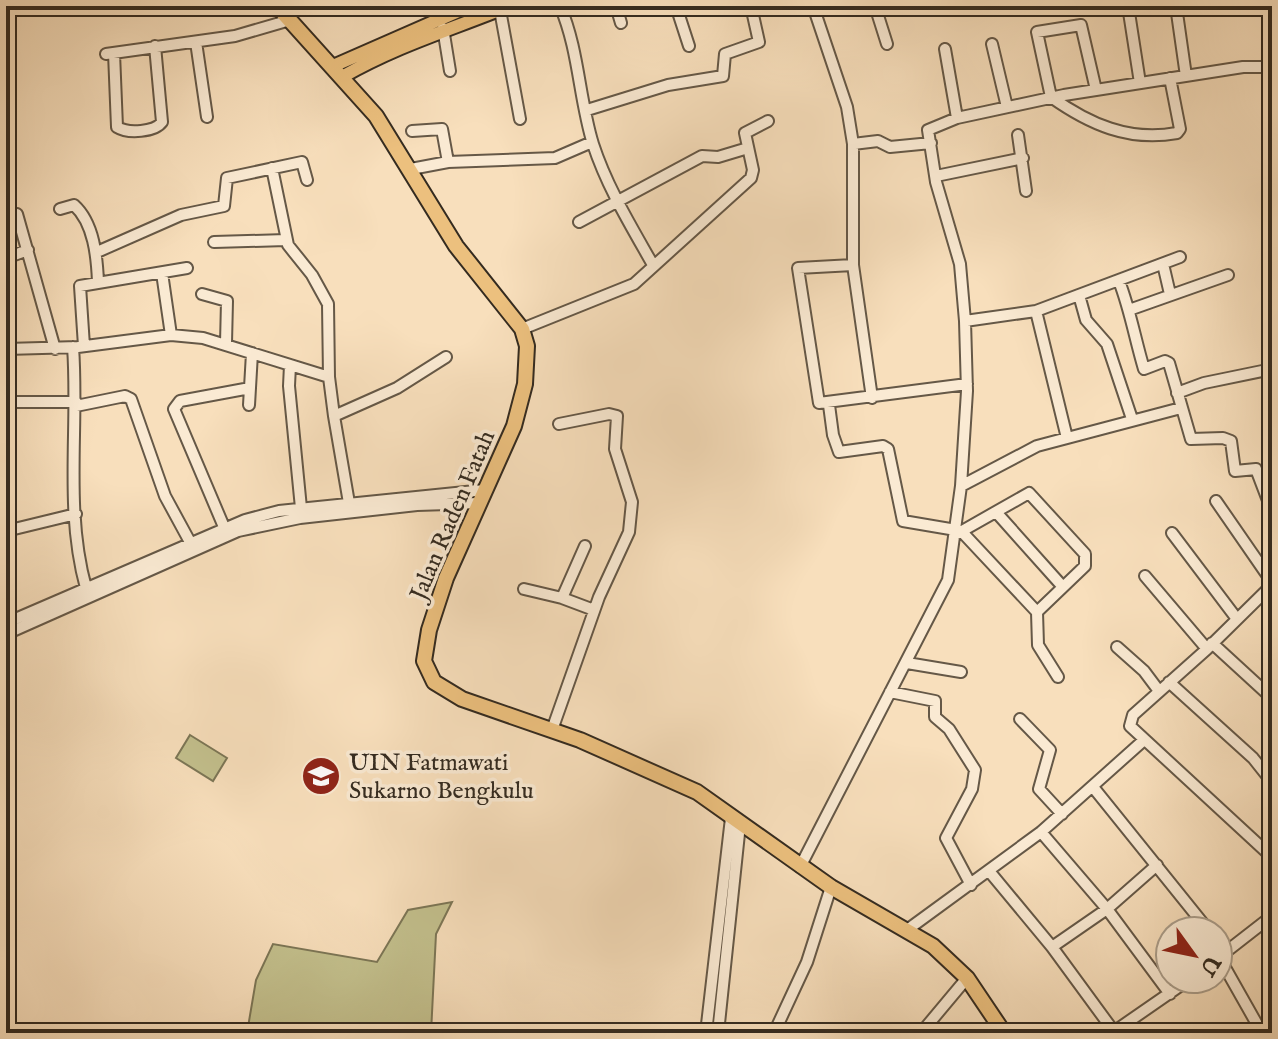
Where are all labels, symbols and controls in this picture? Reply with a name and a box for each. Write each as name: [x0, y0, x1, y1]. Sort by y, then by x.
street label: Jalan Raden Fatah: [402, 426, 503, 608]
place label: UIN Fatmawati Sukarno Bengkulu: [349, 748, 534, 807]
school or university icon: UIN Fatmawati Sukarno Bengkulu: [300, 755, 342, 797]
north arrow: [1154, 915, 1234, 995]
text: U: [1192, 949, 1226, 981]

